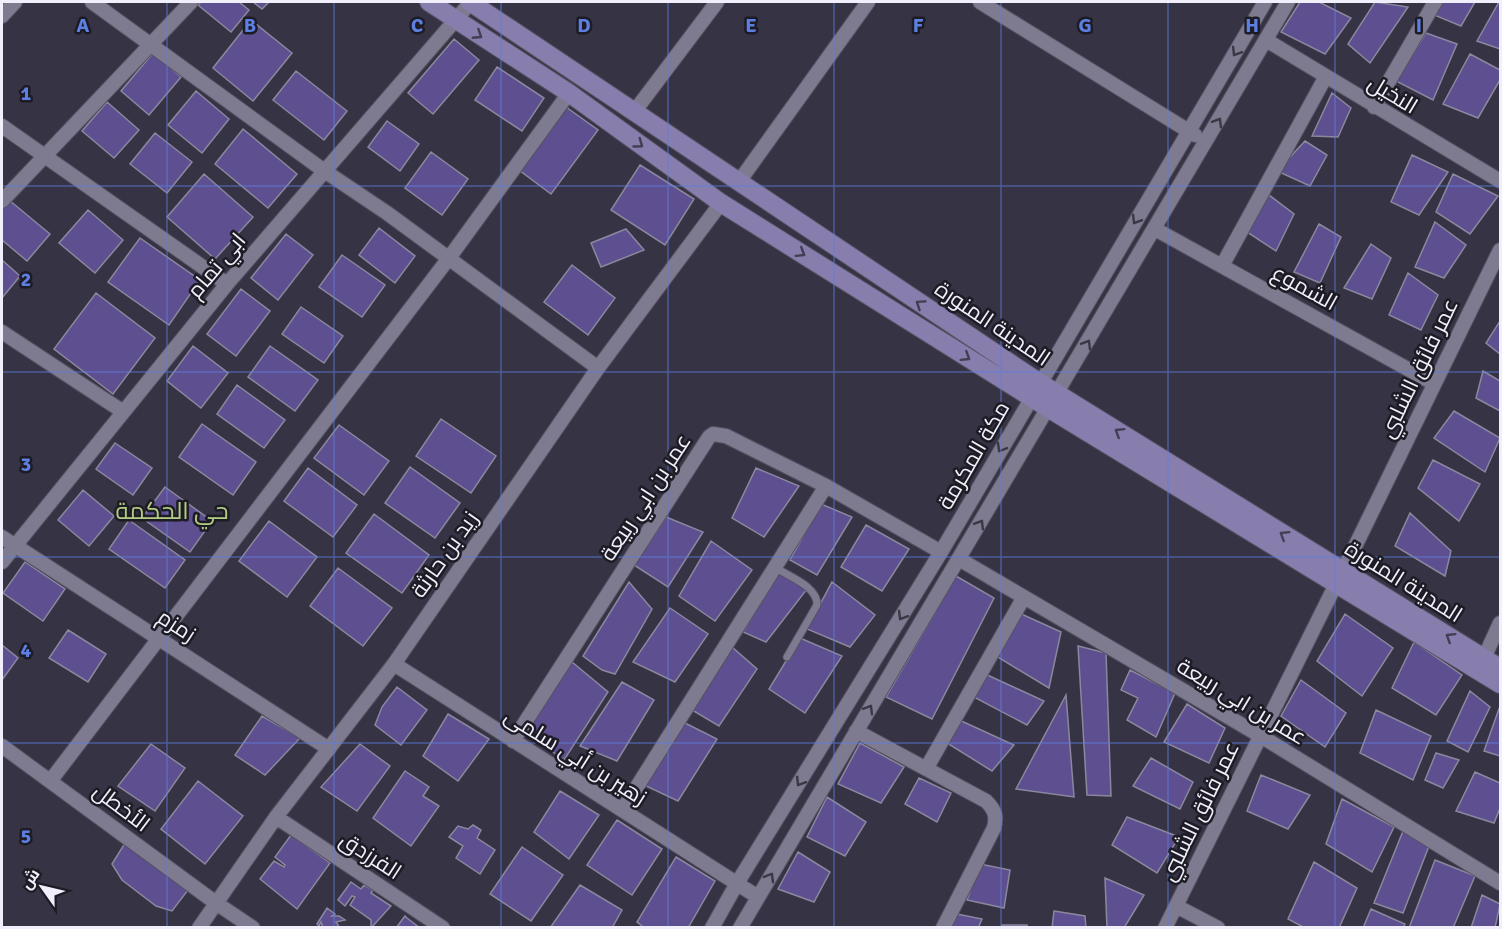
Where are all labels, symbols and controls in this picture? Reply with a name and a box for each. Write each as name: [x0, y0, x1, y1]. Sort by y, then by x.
text: A: [77, 13, 90, 38]
text: B: [244, 13, 256, 38]
text: C: [411, 13, 423, 38]
text: D: [577, 13, 591, 38]
text: E: [745, 13, 757, 38]
text: F: [913, 13, 924, 38]
text: G: [1078, 13, 1092, 38]
text: H: [1245, 13, 1259, 38]
text: I: [1416, 13, 1422, 38]
one-way arrow: [471, 27, 482, 38]
one-way arrow: [1232, 46, 1243, 56]
street label: النخيل: [1363, 69, 1423, 120]
text: 1: [21, 81, 32, 106]
one-way arrow: [1211, 118, 1222, 128]
one-way arrow: [632, 137, 643, 148]
one-way arrow: [1132, 214, 1144, 224]
street label: ابي تمام: [181, 227, 254, 305]
one-way arrow: [794, 246, 805, 257]
street label: الشموع: [1267, 259, 1342, 317]
text: 2: [21, 267, 31, 292]
street label: المدينة المنورة: [930, 275, 1055, 372]
street label: عمر فائق الشلبي: [1373, 294, 1467, 444]
one-way arrow: [915, 300, 926, 311]
one-way arrow: [1079, 340, 1091, 350]
one-way arrow: [960, 349, 970, 361]
street label: مكة المكرمة: [932, 396, 1015, 514]
one-way arrow: [1115, 428, 1125, 440]
street label: عمر بن ابي ربيعة: [594, 429, 699, 568]
one-way arrow: [997, 442, 1008, 452]
text: 3: [21, 452, 31, 477]
district label: حي الحكمة: [115, 496, 229, 530]
street label: زيد بن حارثة: [405, 506, 484, 603]
one-way arrow: [972, 520, 984, 530]
one-way arrow: [1280, 531, 1291, 542]
street label: المدينة المنورة: [1340, 535, 1467, 628]
street label: زمزم: [151, 603, 201, 649]
one-way arrow: [897, 610, 909, 620]
one-way arrow: [1446, 633, 1456, 645]
text: 4: [21, 638, 32, 663]
street label: عمر بن ابي ربيعة: [1171, 652, 1311, 753]
street label: زهير بن أبي سلمى: [498, 702, 652, 814]
one-way arrow: [861, 705, 873, 715]
street label: عمر فائق الشلبي: [1154, 737, 1248, 887]
one-way arrow: [796, 776, 808, 786]
street label: الأخطل: [88, 777, 155, 837]
text: 5: [21, 824, 31, 849]
street label: الفرزدق: [335, 826, 407, 885]
north arrow: [12, 857, 72, 917]
text: ش: [16, 865, 44, 893]
one-way arrow: [762, 873, 774, 883]

